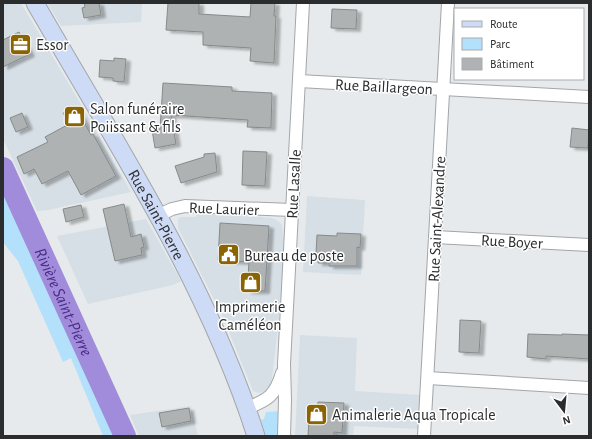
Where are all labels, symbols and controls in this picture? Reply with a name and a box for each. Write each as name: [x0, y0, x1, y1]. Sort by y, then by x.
legend: [454, 8, 584, 80]
text: Route: [490, 18, 517, 30]
office icon: Essor: [7, 31, 33, 57]
place label: Essor: [36, 37, 69, 53]
text: Parc: [490, 38, 510, 50]
text: Bâtiment: [490, 58, 534, 70]
street label: Rue Baillargeon: [335, 76, 433, 98]
place label: Salon funéraire Poiissant & fils: [90, 101, 184, 135]
shop icon: Salon funéraire Poiissant & fils: [62, 104, 88, 130]
street label: Rue Lasalle: [284, 149, 304, 219]
street label: Rue Saint-Alexandre: [426, 156, 448, 282]
street label: Rue Saint-Pierre: [125, 167, 187, 263]
street label: Rue Laurier: [189, 200, 260, 218]
street label: Rue Boyer: [481, 232, 544, 253]
public building icon: Bureau de poste: [216, 242, 242, 268]
water label: Rivière Saint-Pierre: [31, 245, 95, 359]
place label: Bureau de poste: [244, 248, 344, 264]
shop icon: Imprimerie Caméléon: [237, 270, 263, 296]
place label: Imprimerie Caméléon: [215, 299, 285, 333]
north arrow: [544, 391, 584, 431]
shop icon: Animalerie Aqua Tropicale: [303, 401, 329, 427]
place label: Animalerie Aqua Tropicale: [332, 407, 496, 423]
text: N: [561, 414, 572, 426]

